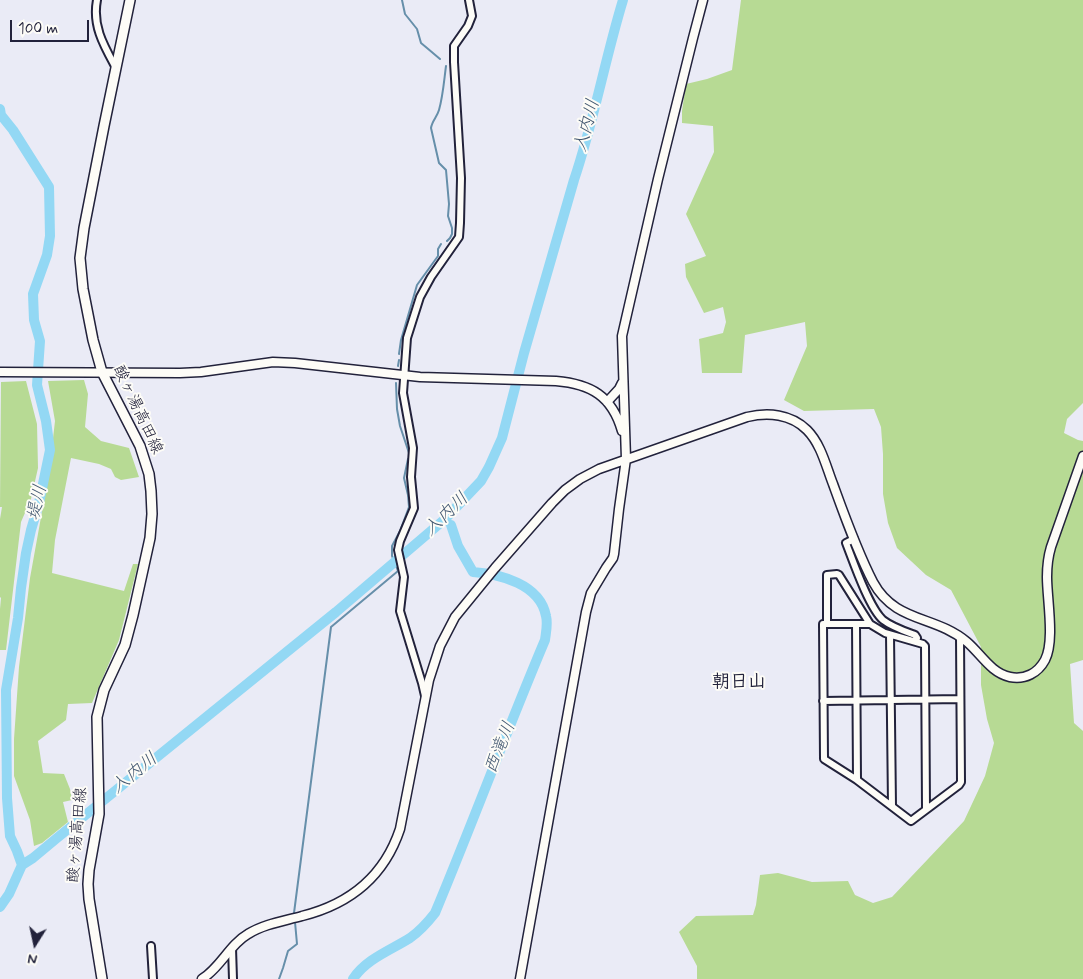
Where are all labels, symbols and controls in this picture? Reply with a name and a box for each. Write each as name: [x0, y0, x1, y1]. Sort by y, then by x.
scale bar: [12, 10, 91, 42]
text: 100 m: [18, 19, 58, 39]
water label: 入内川: [571, 97, 605, 155]
street label: 酸ヶ湯高田線: [108, 362, 166, 458]
water label: 堤川: [23, 483, 53, 523]
water label: 入内川: [420, 488, 474, 542]
district label: 朝日山: [712, 672, 766, 694]
water label: 西滝川: [481, 719, 521, 777]
water label: 入内川: [107, 749, 163, 799]
street label: 酸ヶ湯高田線: [64, 786, 92, 884]
north arrow: [10, 919, 60, 969]
text: N: [26, 949, 39, 968]

